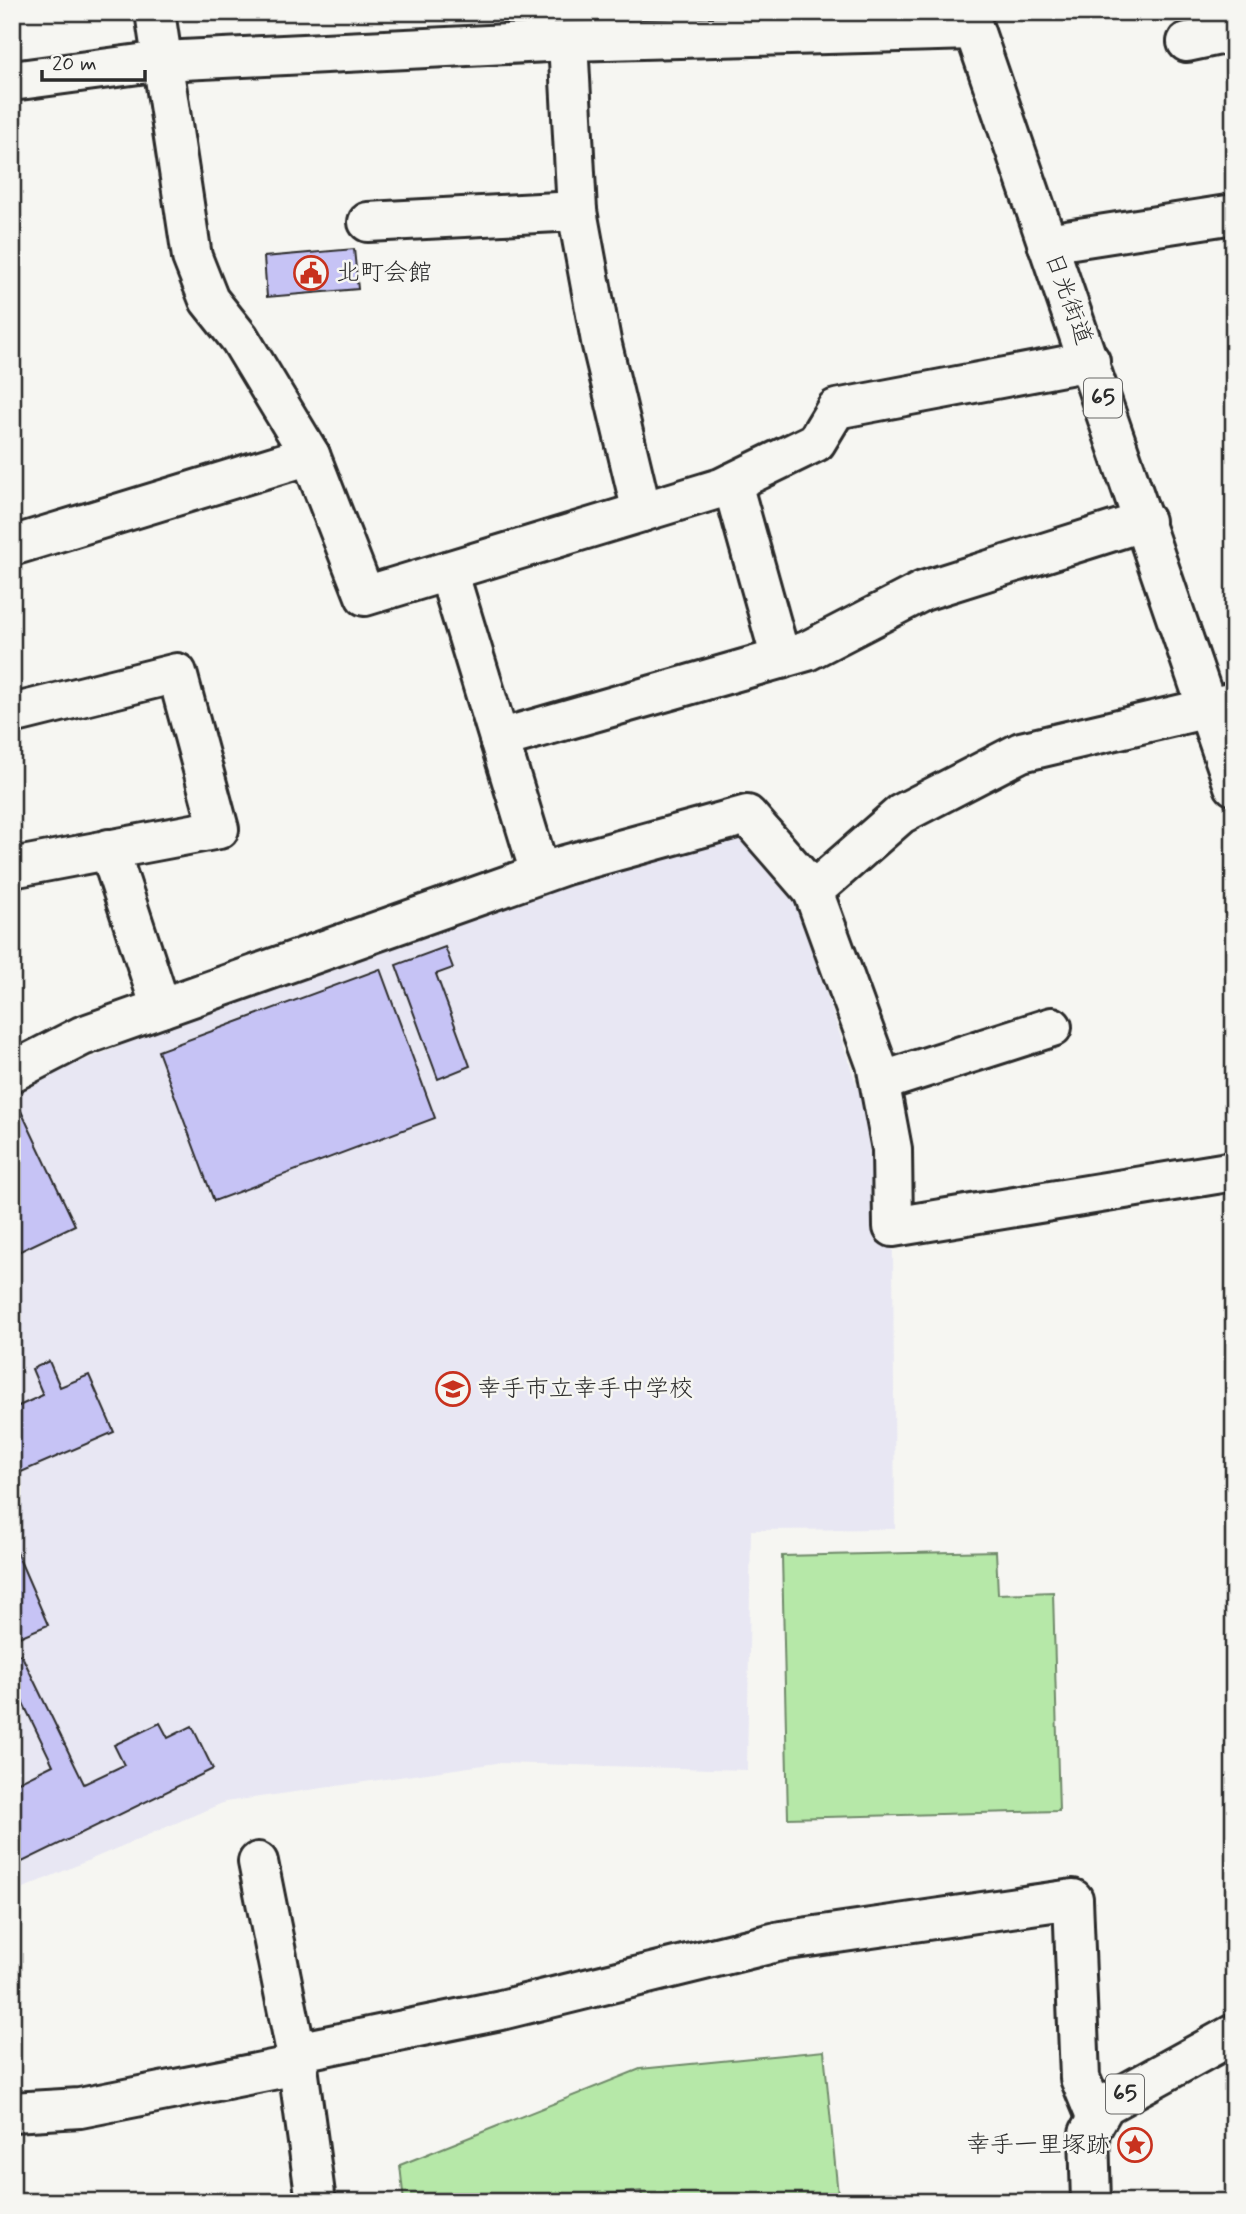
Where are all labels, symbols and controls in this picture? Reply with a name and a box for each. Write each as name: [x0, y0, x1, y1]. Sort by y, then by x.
scale bar: [42, 38, 145, 82]
text: 20 m: [52, 50, 97, 78]
street label: 日光街道: [1037, 249, 1099, 349]
public building icon: 北町会館: [292, 254, 330, 292]
place label: 北町会館: [336, 258, 432, 289]
road number: 65: [1084, 378, 1122, 418]
school or university icon: 幸手市立幸手中学校: [434, 1370, 472, 1408]
place label: 幸手市立幸手中学校: [477, 1374, 693, 1405]
road number: 65: [1106, 2074, 1144, 2114]
place icon: 幸手一里塚跡: [1116, 2126, 1154, 2164]
place label: 幸手一里塚跡: [966, 2130, 1110, 2161]

